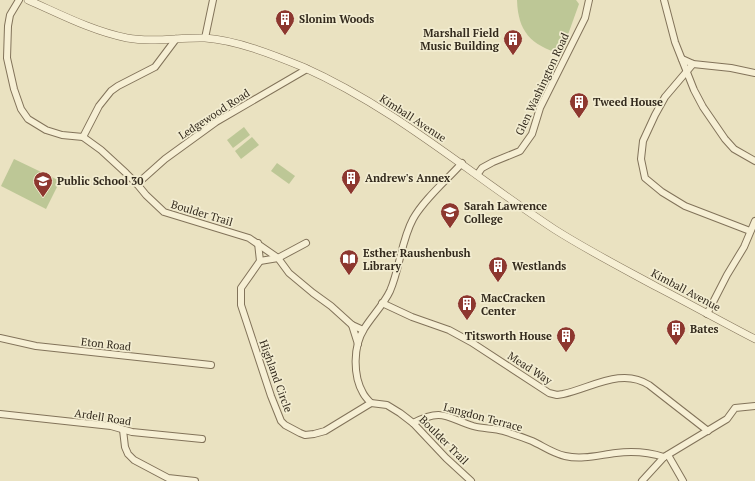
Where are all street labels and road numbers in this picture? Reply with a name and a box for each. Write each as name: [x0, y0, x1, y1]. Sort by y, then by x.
street label: Glen Washington Road: [512, 31, 572, 137]
street label: Ledgewood Road: [176, 86, 252, 142]
street label: Kimball Avenue: [377, 91, 449, 145]
street label: Boulder Trail: [169, 197, 235, 229]
street label: Kimball Avenue: [649, 266, 723, 314]
street label: Eton Road: [80, 334, 132, 354]
street label: Highland Circle: [256, 338, 296, 415]
street label: Mead Way: [505, 348, 555, 388]
street label: Langdon Terrace: [442, 400, 525, 434]
street label: Ardell Road: [74, 406, 132, 428]
street label: Boulder Trail: [416, 412, 472, 468]

